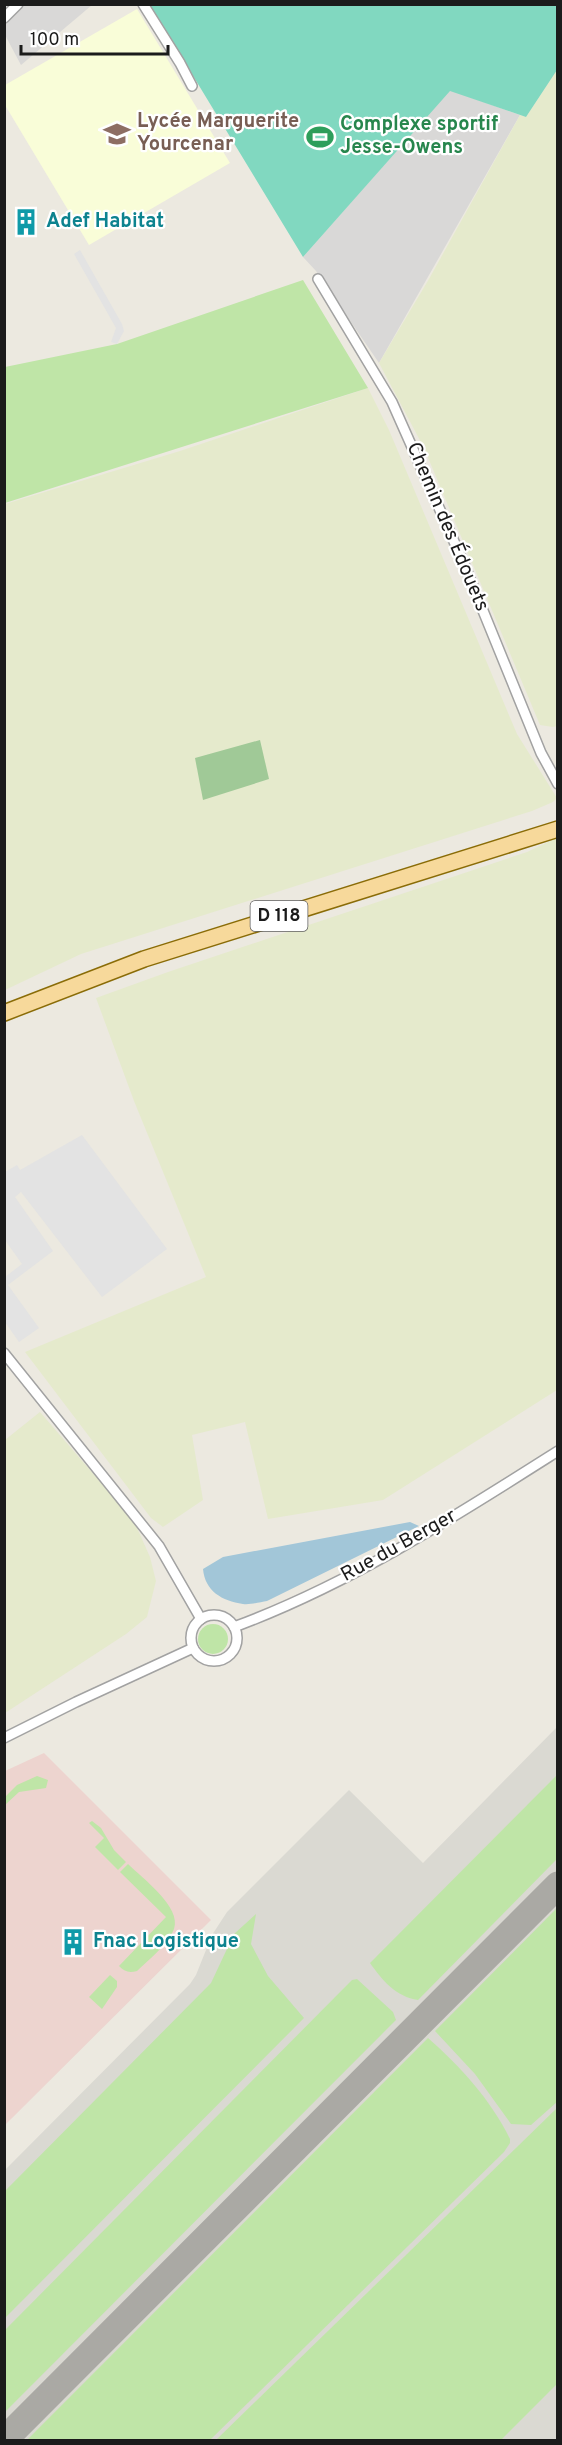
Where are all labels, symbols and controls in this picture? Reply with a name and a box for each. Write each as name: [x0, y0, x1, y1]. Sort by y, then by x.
scale bar: [21, 18, 168, 56]
text: 100 m: [30, 29, 79, 52]
place label: Lycée Marguerite Yourcenar: [137, 109, 299, 158]
place label: Complexe sportif Jesse-Owens: [340, 112, 498, 161]
school or university icon: Lycée Marguerite Yourcenar: [102, 119, 132, 149]
sports icon: Complexe sportif Jesse-Owens: [305, 122, 335, 152]
building icon: Adef Habitat: [11, 207, 41, 237]
place label: Adef Habitat: [46, 209, 164, 235]
street label: Chemin des Édouets: [400, 438, 496, 616]
road number: D 118: [250, 901, 308, 931]
street label: Rue du Berger: [337, 1503, 462, 1588]
building icon: Fnac Logistique: [58, 1927, 88, 1957]
place label: Fnac Logistique: [93, 1929, 239, 1955]

